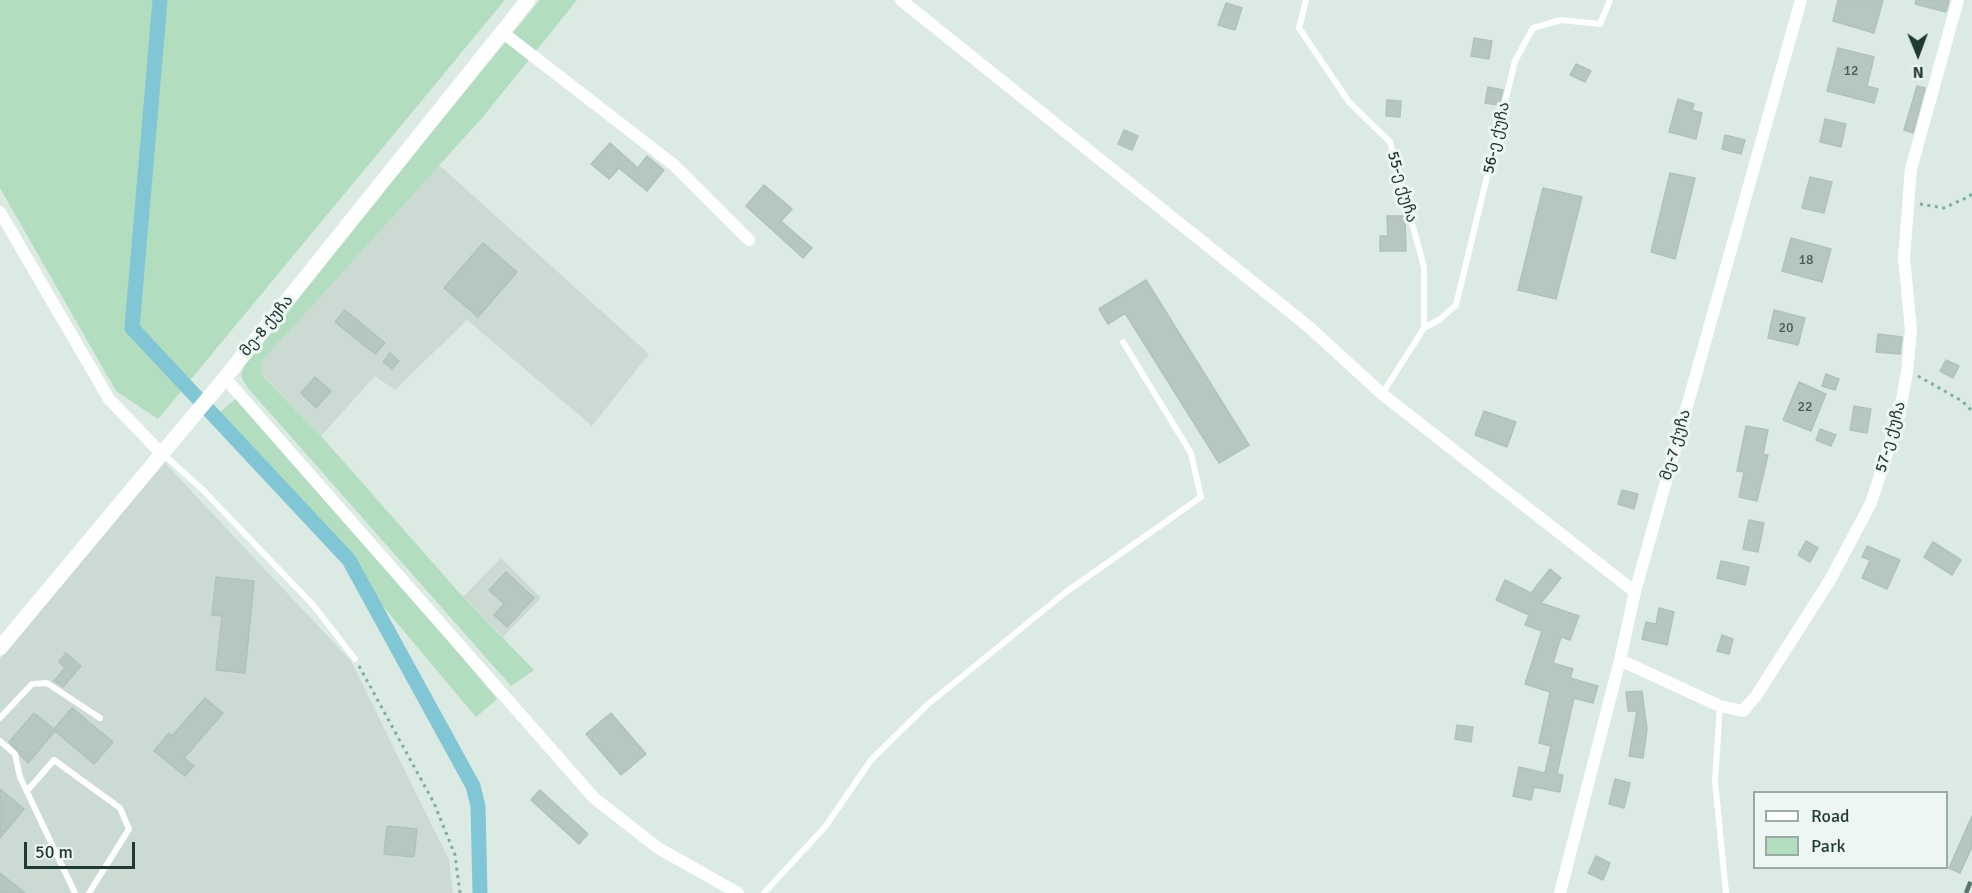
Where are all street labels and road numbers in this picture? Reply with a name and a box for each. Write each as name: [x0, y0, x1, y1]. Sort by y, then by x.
street label: 56-ე ქუჩა: [1479, 100, 1515, 176]
street label: 55-ე ქუჩა: [1383, 149, 1421, 225]
street label: მე-8 ქუჩა: [236, 291, 298, 361]
street label: 57-ე ქუჩა: [1872, 399, 1910, 475]
street label: მე-7 ქუჩა: [1657, 407, 1695, 483]

